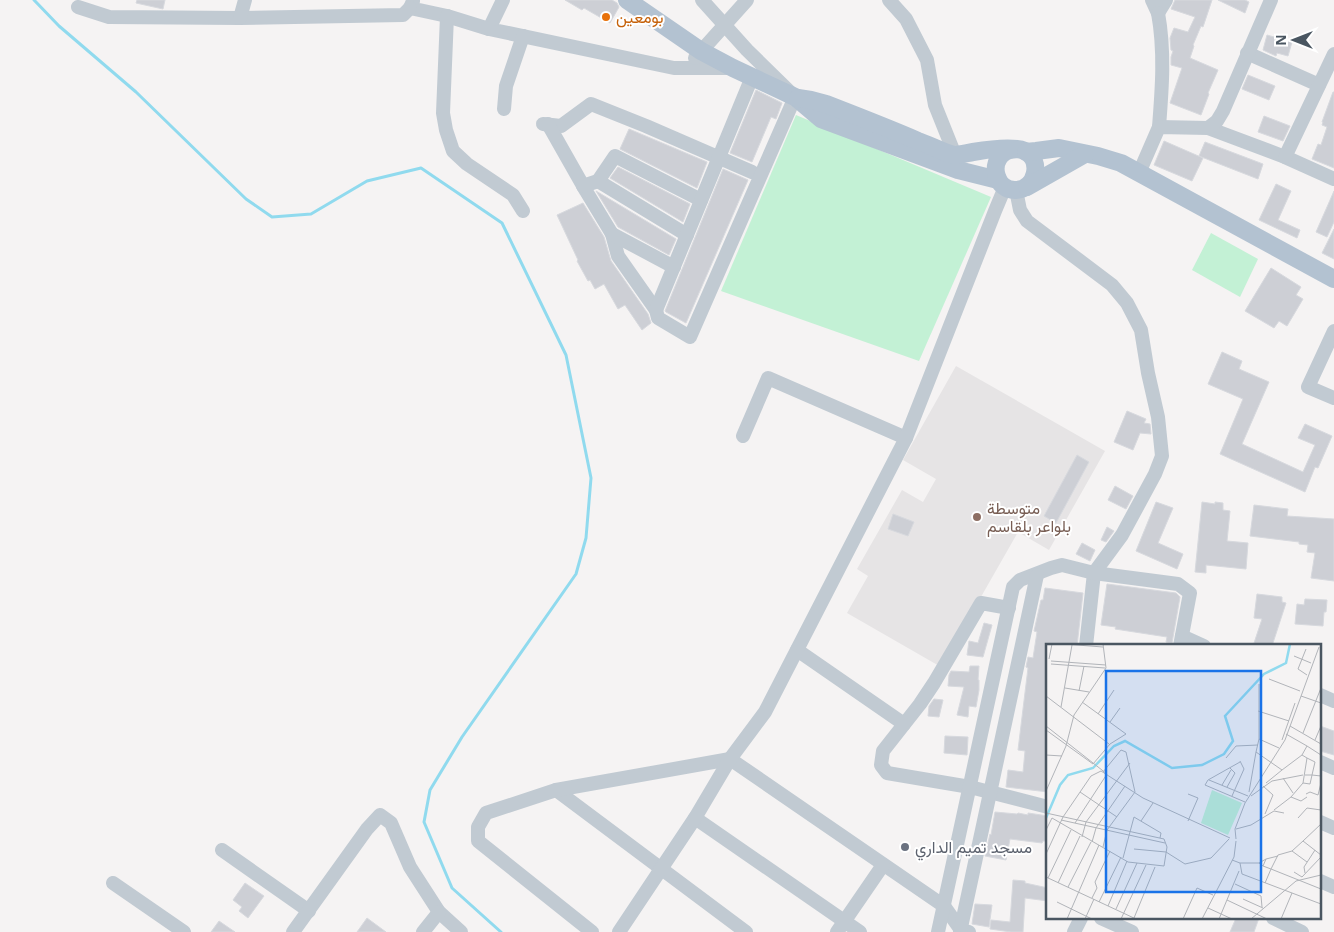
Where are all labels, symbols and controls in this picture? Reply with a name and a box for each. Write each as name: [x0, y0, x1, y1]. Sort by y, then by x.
place label: بومعين: [616, 6, 663, 28]
marker: بومعين: [600, 11, 612, 23]
north arrow: [1269, 15, 1319, 65]
text: N: [1271, 34, 1290, 46]
place label: متوسطة بلواعر بلقاسم: [987, 497, 1071, 537]
marker: متوسطة بلواعر بلقاسم: [971, 511, 983, 523]
inset map: [1046, 644, 1322, 920]
place label: مسجد تميم الداري: [915, 836, 1032, 861]
marker: مسجد تميم الداري: [899, 841, 911, 853]

